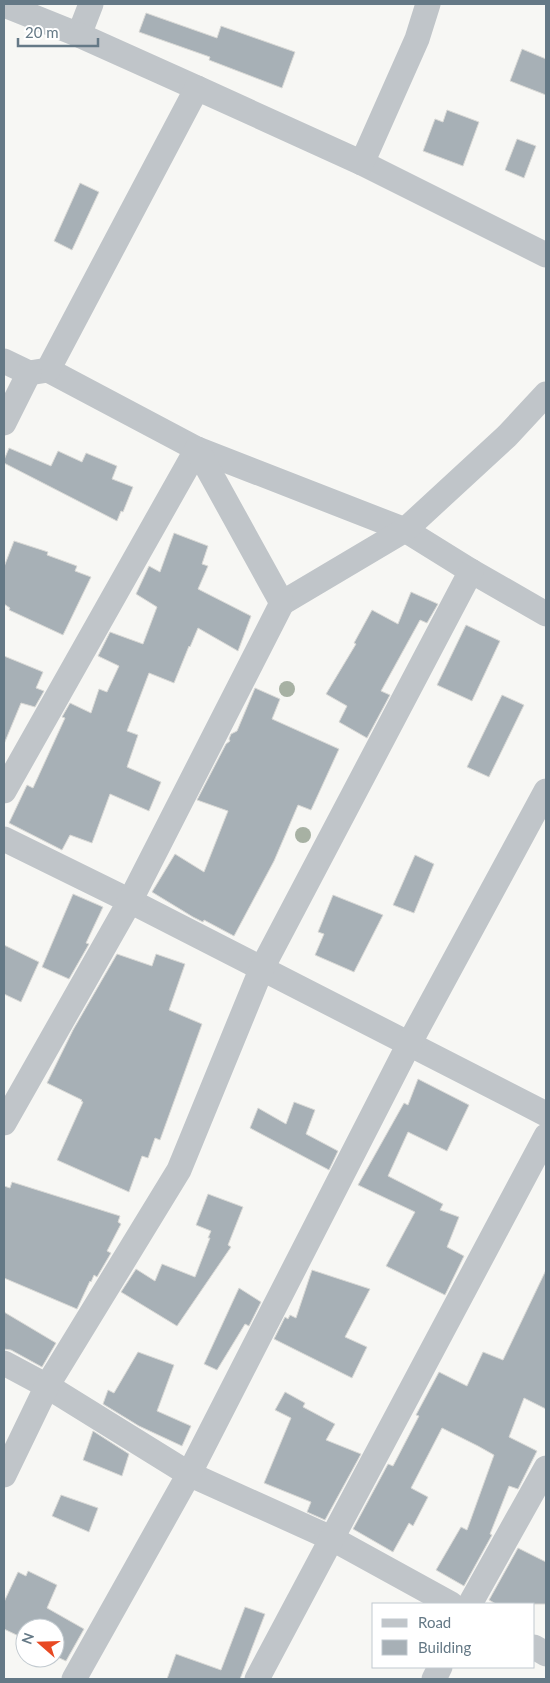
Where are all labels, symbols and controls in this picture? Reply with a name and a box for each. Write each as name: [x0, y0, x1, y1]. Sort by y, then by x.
scale bar: [18, 15, 98, 47]
text: 20 m: [25, 23, 59, 41]
legend: [372, 1603, 535, 1668]
text: Road: [418, 1613, 451, 1631]
north arrow: [15, 1618, 65, 1668]
text: N: [17, 1630, 37, 1646]
text: Building: [418, 1638, 471, 1656]

